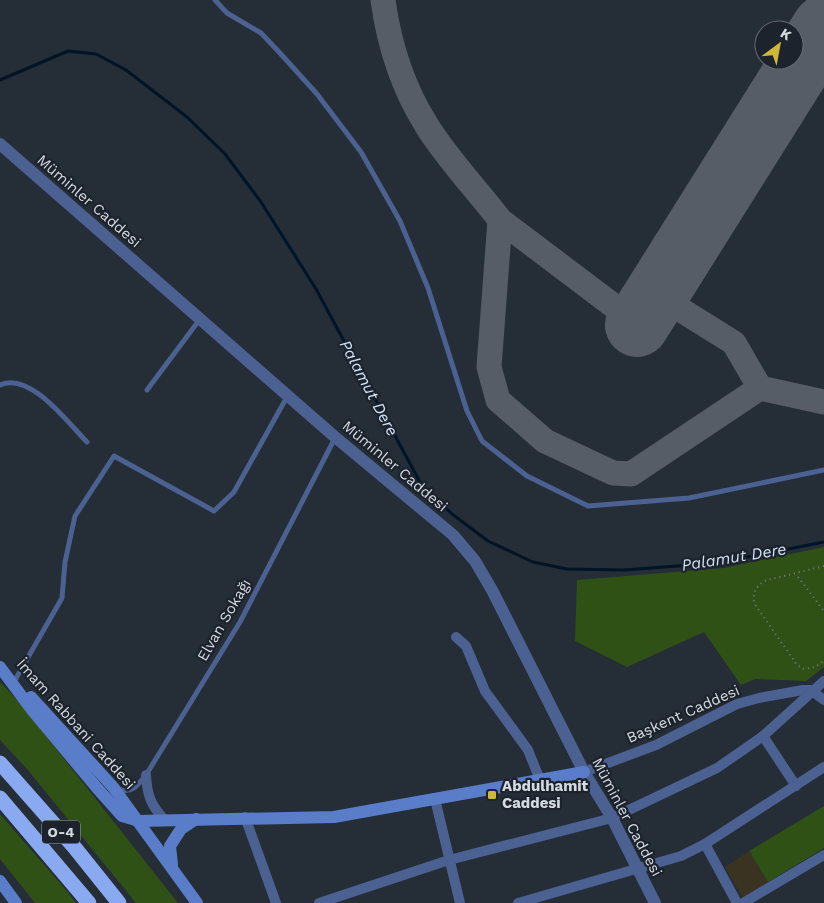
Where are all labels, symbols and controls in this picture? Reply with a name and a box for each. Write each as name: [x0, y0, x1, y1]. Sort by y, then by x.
north arrow: [754, 20, 804, 70]
text: K: [778, 25, 794, 43]
street label: Müminler Caddesi: [33, 151, 145, 251]
water label: Palamut Dere: [336, 337, 402, 439]
street label: Müminler Caddesi: [339, 417, 451, 515]
water label: Palamut Dere: [680, 539, 788, 575]
street label: Elvan Sokağı: [193, 576, 255, 664]
street label: İmam Rabbani Caddesi: [13, 655, 139, 793]
street label: Başkent Caddesi: [624, 681, 742, 747]
street label: Müminler Caddesi: [588, 755, 666, 879]
place label: Abdulhamit Caddesi: [502, 777, 589, 812]
marker: Abdulhamit Caddesi: [486, 789, 498, 801]
road number: O-4: [42, 820, 80, 844]

